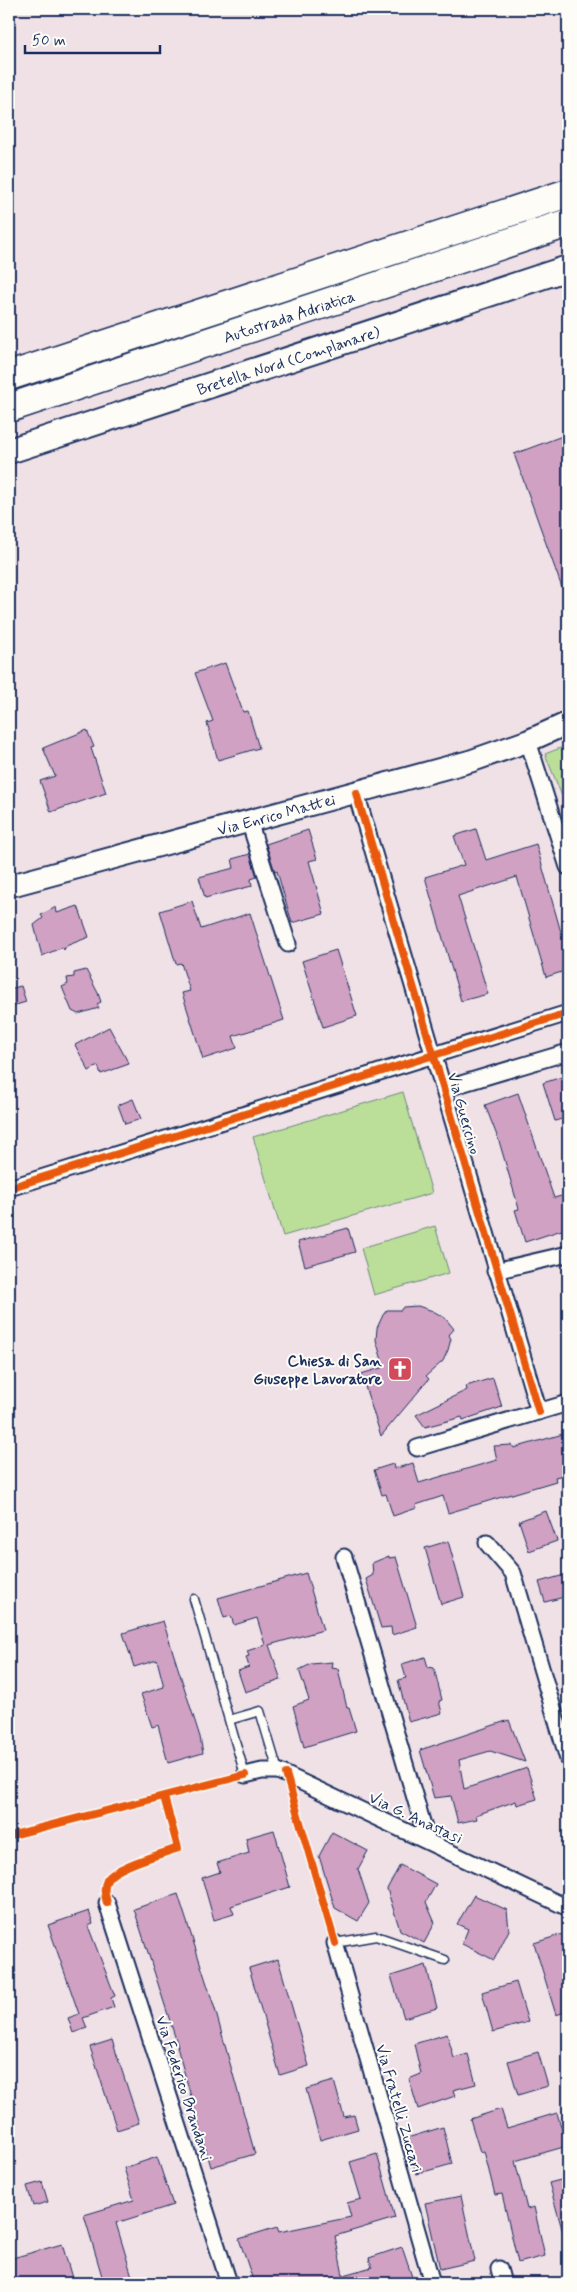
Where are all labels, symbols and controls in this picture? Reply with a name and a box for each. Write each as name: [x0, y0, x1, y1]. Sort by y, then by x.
scale bar: [25, 22, 160, 54]
text: 50 m: [32, 31, 66, 51]
street label: Autostrada Adriatica: [221, 286, 358, 349]
street label: Bretella Nord (Complanare): [194, 322, 383, 401]
street label: Via Enrico Mattei: [215, 790, 338, 841]
street label: Via Guercino: [442, 1070, 485, 1157]
place label: Chiesa di San Giuseppe Lavoratore: [253, 1351, 382, 1390]
church icon: Chiesa di San Giuseppe Lavoratore: [387, 1356, 413, 1382]
street label: Via G. Anastasi: [365, 1787, 466, 1849]
street label: Via Federico Brandani: [150, 2013, 217, 2164]
street label: Via Fratelli Zuccari: [370, 2042, 427, 2175]

